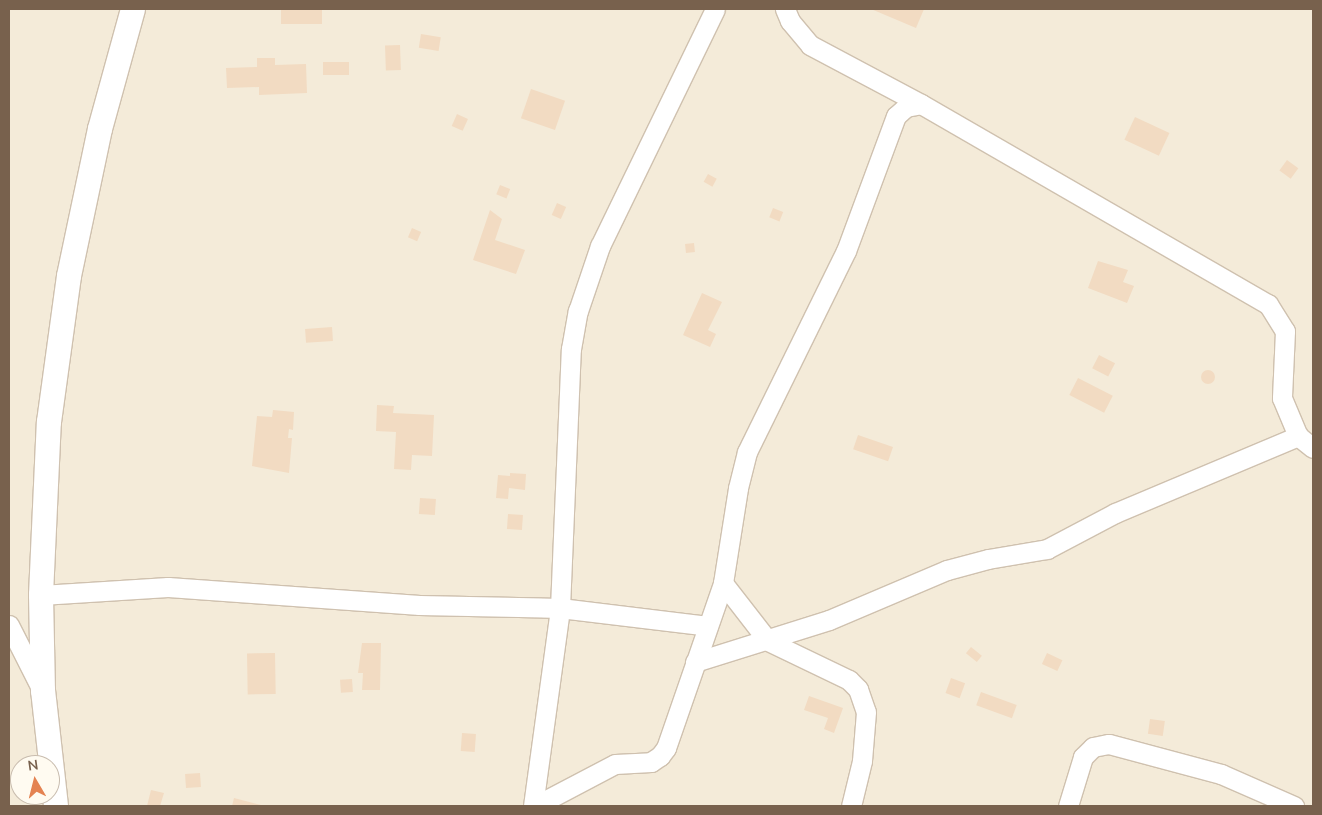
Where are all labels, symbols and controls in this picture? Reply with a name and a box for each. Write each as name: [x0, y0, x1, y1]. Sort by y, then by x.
north arrow: [10, 755, 60, 805]
text: N: [26, 756, 39, 776]

